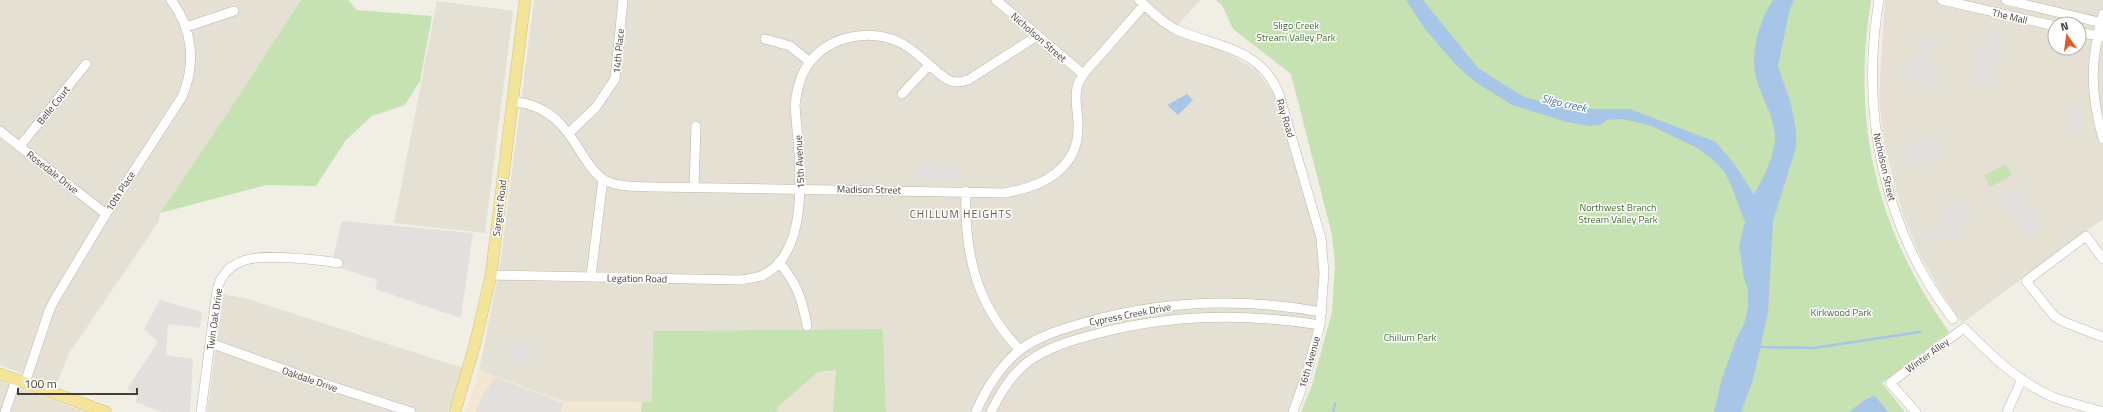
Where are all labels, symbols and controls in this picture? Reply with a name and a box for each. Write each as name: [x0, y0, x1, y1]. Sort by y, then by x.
street label: The Mall: [1991, 5, 2029, 28]
street label: Nicholson Street: [1008, 9, 1070, 66]
north arrow: [2047, 16, 2087, 56]
park label: Sligo Creek Stream Valley Park: [1256, 18, 1336, 45]
text: N: [2059, 18, 2070, 35]
street label: 14th Place: [609, 28, 628, 74]
street label: Belle Court: [33, 82, 74, 128]
water label: Sligo creek: [1540, 90, 1589, 116]
street label: Ray Road: [1273, 97, 1299, 139]
street label: Nicholson Street: [1869, 132, 1900, 203]
street label: 15th Avenue: [791, 135, 808, 189]
street label: Rosedale Drive: [23, 147, 82, 198]
street label: 10th Place: [102, 168, 139, 214]
street label: Sargent Road: [489, 179, 510, 237]
street label: Madison Street: [837, 181, 902, 198]
park label: Northwest Branch Stream Valley Park: [1578, 200, 1658, 227]
district label: CHILLUM HEIGHTS: [910, 206, 1012, 222]
street label: Legation Road: [607, 270, 667, 287]
street label: Twin Oak Drive: [203, 287, 226, 351]
street label: Cypress Creek Drive: [1088, 299, 1172, 330]
park label: Kirkwood Park: [1811, 305, 1872, 320]
park label: Chillum Park: [1384, 330, 1437, 345]
street label: 16th Avenue: [1295, 334, 1324, 390]
street label: Winter Alley: [1902, 334, 1952, 376]
street label: Oakdale Drive: [280, 363, 340, 396]
scale bar: [18, 370, 137, 396]
text: 100 m: [24, 374, 57, 393]

